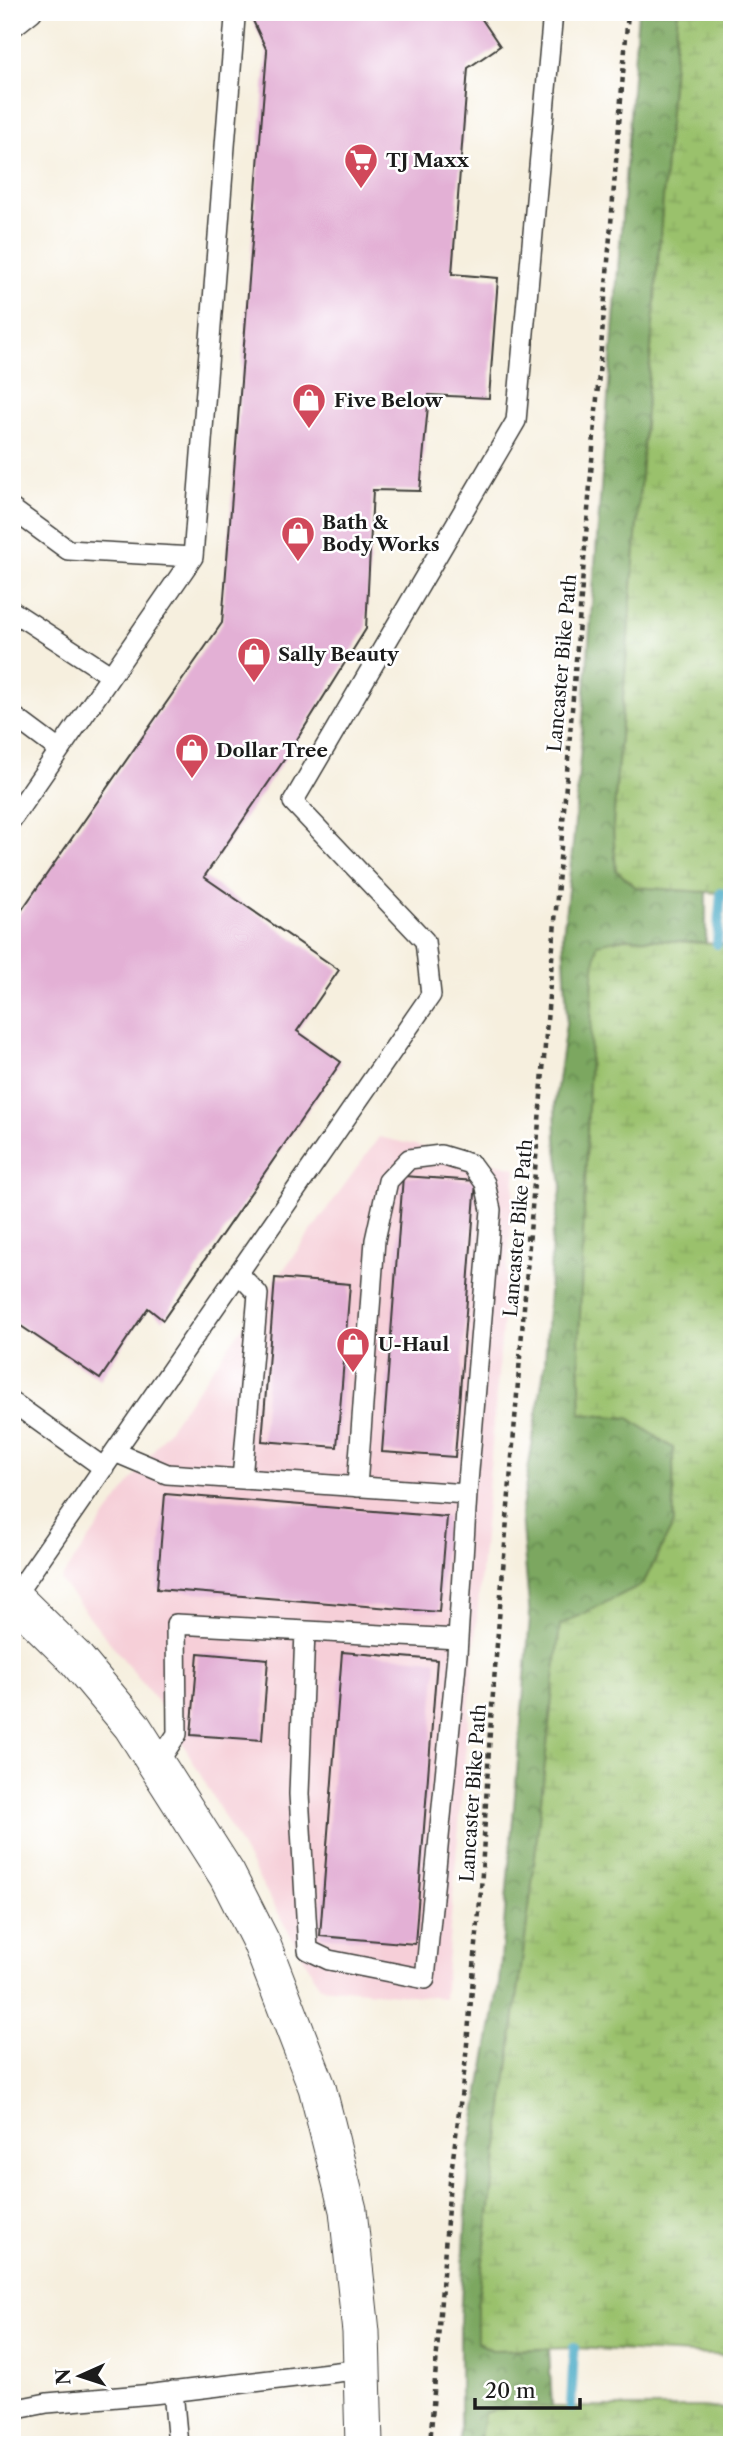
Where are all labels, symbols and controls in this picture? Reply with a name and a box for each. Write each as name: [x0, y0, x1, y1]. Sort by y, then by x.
supermarket icon: TJ Maxx: [342, 141, 380, 190]
place label: TJ Maxx: [386, 149, 469, 172]
shop icon: Five Below: [290, 381, 328, 430]
place label: Five Below: [334, 389, 444, 412]
place label: Bath & Body Works: [322, 511, 440, 556]
shop icon: Bath & Body Works: [279, 514, 317, 563]
street label: Lancaster Bike Path: [543, 573, 581, 753]
shop icon: Sally Beauty: [235, 635, 273, 684]
place label: Sally Beauty: [278, 643, 400, 666]
shop icon: Dollar Tree: [173, 731, 211, 780]
place label: Dollar Tree: [216, 739, 328, 762]
street label: Lancaster Bike Path: [499, 1138, 537, 1318]
shop icon: U-Haul: [334, 1325, 372, 1374]
place label: U-Haul: [378, 1333, 449, 1356]
street label: Lancaster Bike Path: [455, 1703, 491, 1883]
north arrow: [46, 2342, 116, 2412]
scale bar: [475, 2366, 580, 2410]
text: N: [52, 2368, 75, 2386]
text: 20 m: [485, 2378, 536, 2403]

